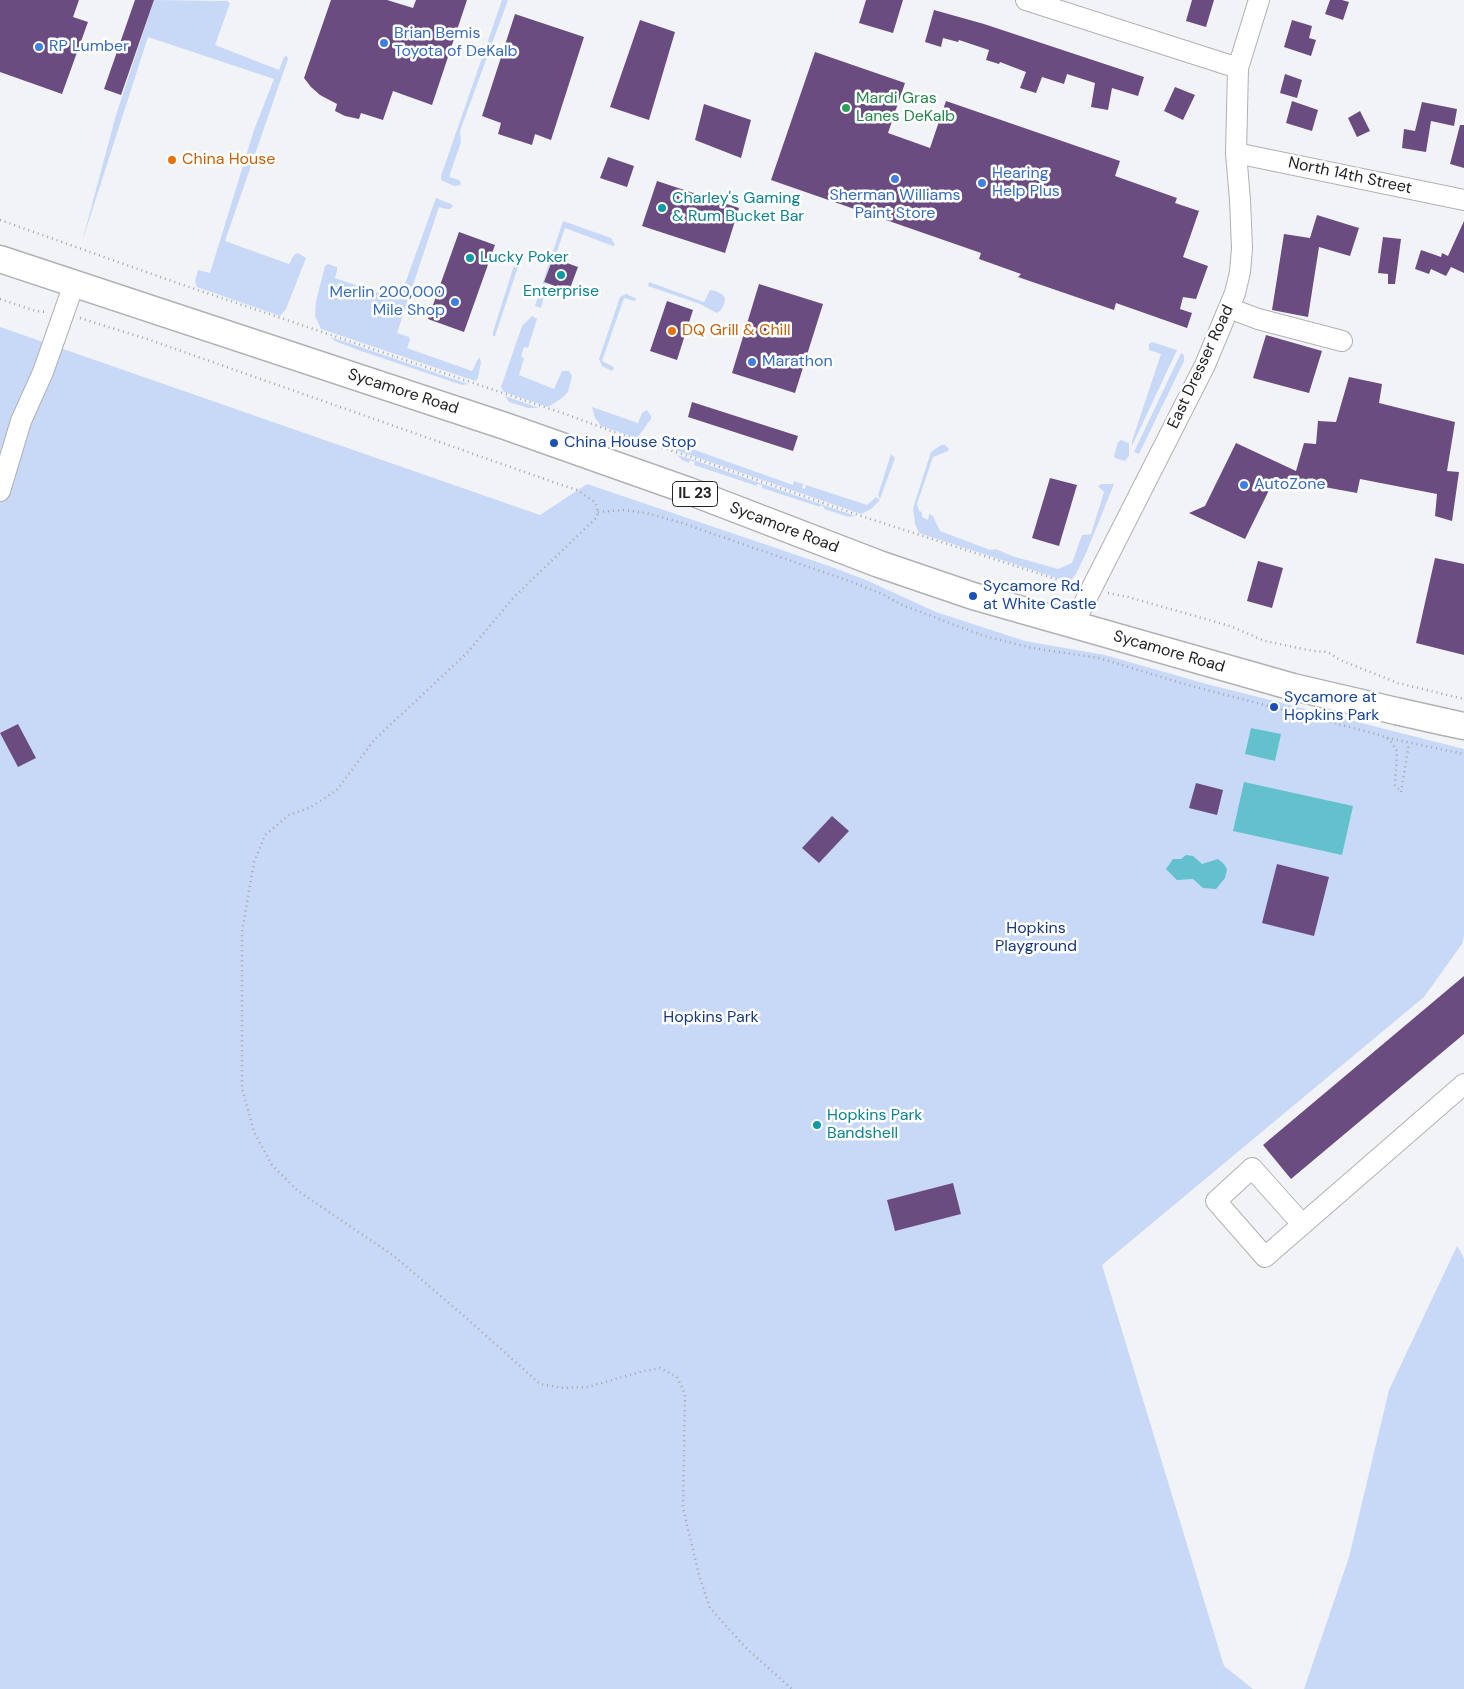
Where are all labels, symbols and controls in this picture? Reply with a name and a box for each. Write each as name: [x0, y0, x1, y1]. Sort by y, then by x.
place label: Brian Bemis Toyota of DeKalb: [394, 24, 517, 62]
place label: RP Lumber: [49, 37, 129, 57]
marker: Brian Bemis Toyota of DeKalb: [378, 37, 390, 49]
marker: RP Lumber: [33, 41, 45, 53]
place label: Mardi Gras Lanes DeKalb: [856, 89, 955, 127]
marker: Mardi Gras Lanes DeKalb: [840, 102, 852, 114]
place label: China House: [182, 150, 275, 170]
marker: China House: [166, 154, 178, 166]
street label: North 14th Street: [1286, 154, 1414, 198]
place label: Hearing Help Plus: [992, 164, 1060, 202]
marker: Sherman Williams Paint Store: [889, 173, 901, 185]
marker: Hearing Help Plus: [976, 177, 988, 189]
place label: Sherman Williams Paint Store: [829, 186, 961, 224]
place label: Charley's Gaming & Rum Bucket Bar: [672, 189, 804, 227]
marker: Charley's Gaming & Rum Bucket Bar: [656, 202, 668, 214]
place label: Lucky Poker: [480, 248, 569, 268]
marker: Lucky Poker: [464, 252, 476, 264]
marker: Enterprise: [555, 269, 567, 281]
place label: Enterprise: [523, 282, 599, 302]
place label: Merlin 200,000 Mile Shop: [329, 283, 445, 321]
marker: Merlin 200,000 Mile Shop: [449, 296, 461, 308]
street label: East Dresser Road: [1164, 302, 1238, 432]
place label: DQ Grill & Chill: [682, 321, 791, 341]
marker: DQ Grill & Chill: [666, 325, 678, 337]
place label: Marathon: [762, 352, 833, 372]
marker: Marathon: [746, 356, 758, 368]
street label: Sycamore Road: [345, 365, 461, 419]
place label: China House Stop: [564, 433, 696, 453]
marker: China House Stop: [548, 437, 560, 449]
place label: AutoZone: [1254, 475, 1326, 495]
marker: AutoZone: [1238, 479, 1250, 491]
road number: IL 23: [672, 482, 718, 506]
street label: Sycamore Road: [727, 498, 841, 558]
place label: Sycamore Rd. at White Castle: [983, 577, 1097, 615]
marker: Sycamore Rd. at White Castle: [967, 590, 979, 602]
street label: Sycamore Road: [1111, 627, 1227, 677]
place label: Sycamore at Hopkins Park: [1284, 688, 1379, 726]
marker: Sycamore at Hopkins Park: [1268, 701, 1280, 713]
park label: Hopkins Playground: [995, 919, 1077, 957]
park label: Hopkins Park: [663, 1008, 759, 1028]
place label: Hopkins Park Bandshell: [827, 1106, 922, 1144]
marker: Hopkins Park Bandshell: [811, 1119, 823, 1131]

